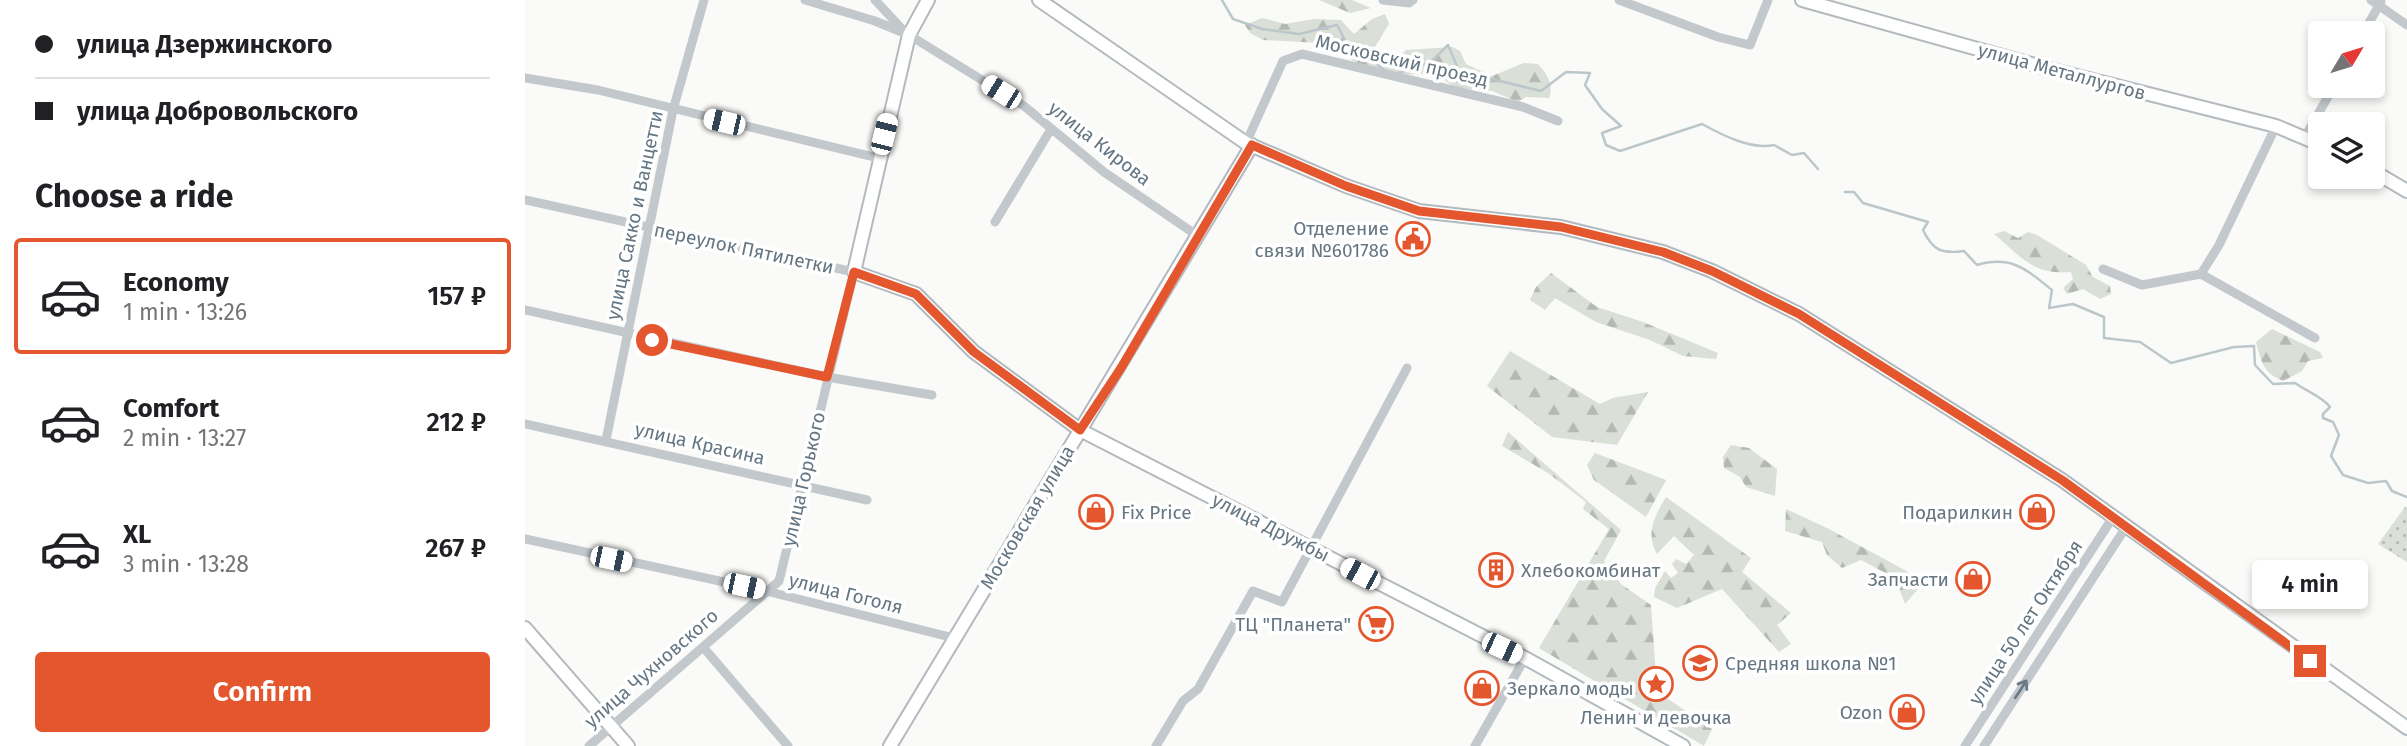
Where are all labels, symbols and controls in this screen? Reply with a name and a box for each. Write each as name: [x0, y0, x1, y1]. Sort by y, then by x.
north arrow: [2308, 21, 2385, 98]
map controls: [2308, 21, 2385, 189]
text: улица Дзержинского: [77, 29, 332, 60]
street label: Московский проезд: [1313, 29, 1490, 92]
street label: улица Металлургов: [1975, 38, 2148, 105]
car: [978, 72, 1025, 112]
text: улица Добровольского: [77, 96, 358, 127]
street label: улица Кирова: [1044, 96, 1156, 191]
car: [702, 107, 747, 137]
street label: улица Сакко и Ванцетти: [601, 108, 668, 322]
car: [869, 111, 900, 157]
button: layers: [2308, 112, 2385, 189]
text: Choose a ride: [35, 177, 233, 215]
place label: Отделение связи №601786: [1254, 217, 1389, 262]
street label: переулок Пятилетки: [652, 218, 836, 279]
public building icon: Отделение связи №601786: [1394, 220, 1432, 258]
icon: car: [39, 265, 102, 328]
text: Economy: [123, 267, 229, 298]
text: 157 ₽: [428, 281, 486, 312]
text: 1 min · 13:26: [123, 298, 247, 326]
route start: [636, 324, 668, 356]
icon: car: [39, 391, 102, 454]
text: Comfort: [123, 393, 219, 424]
text: 212 ₽: [427, 407, 486, 438]
street label: улица Горького: [777, 410, 830, 549]
street label: улица Красина: [633, 417, 767, 470]
text: 2 min · 13:27: [123, 424, 246, 452]
street label: Московская улица: [975, 441, 1079, 593]
street label: улица Дружбы: [1208, 488, 1333, 567]
shop icon: Fix Price: [1077, 493, 1115, 531]
shop icon: Подарилкин: [2018, 493, 2056, 531]
place label: Fix Price: [1121, 501, 1192, 524]
place label: Подарилкин: [1902, 501, 2013, 524]
icon: car: [39, 517, 102, 580]
text: XL: [123, 519, 151, 550]
text: 267 ₽: [425, 533, 486, 564]
street label: улица 50 лет Октября: [1964, 536, 2087, 709]
car: [589, 544, 634, 574]
text: 3 min · 13:28: [123, 550, 249, 578]
building icon: Хлебокомбинат: [1477, 551, 1515, 589]
car: [1337, 555, 1384, 593]
place label: Хлебокомбинат: [1521, 559, 1661, 582]
shop icon: Запчасти: [1954, 560, 1992, 598]
callout: 4 min: [2252, 560, 2368, 608]
street label: улица Гоголя: [786, 568, 905, 619]
place label: Запчасти: [1868, 568, 1949, 591]
text: 4 min: [2281, 570, 2339, 598]
car: [722, 571, 767, 601]
street label: улица Чухновского: [580, 604, 723, 733]
supermarket icon: ТЦ "Планета": [1357, 605, 1395, 643]
place label: ТЦ "Планета": [1235, 613, 1351, 636]
car: [1479, 630, 1526, 666]
school or university icon: Средняя школа №1: [1681, 644, 1719, 682]
route end: [2294, 645, 2326, 677]
button: Confirm: [35, 652, 490, 732]
place label: Средняя школа №1: [1725, 652, 1897, 675]
place icon: Ленин и девочка: [1637, 665, 1675, 703]
shop icon: Зеркало моды: [1463, 669, 1501, 707]
place label: Зеркало моды: [1507, 677, 1634, 700]
one-way arrow: [2014, 679, 2028, 699]
shop icon: Ozon: [1888, 693, 1926, 731]
place label: Ozon: [1840, 701, 1883, 724]
place label: Ленин и девочка: [1580, 706, 1732, 729]

